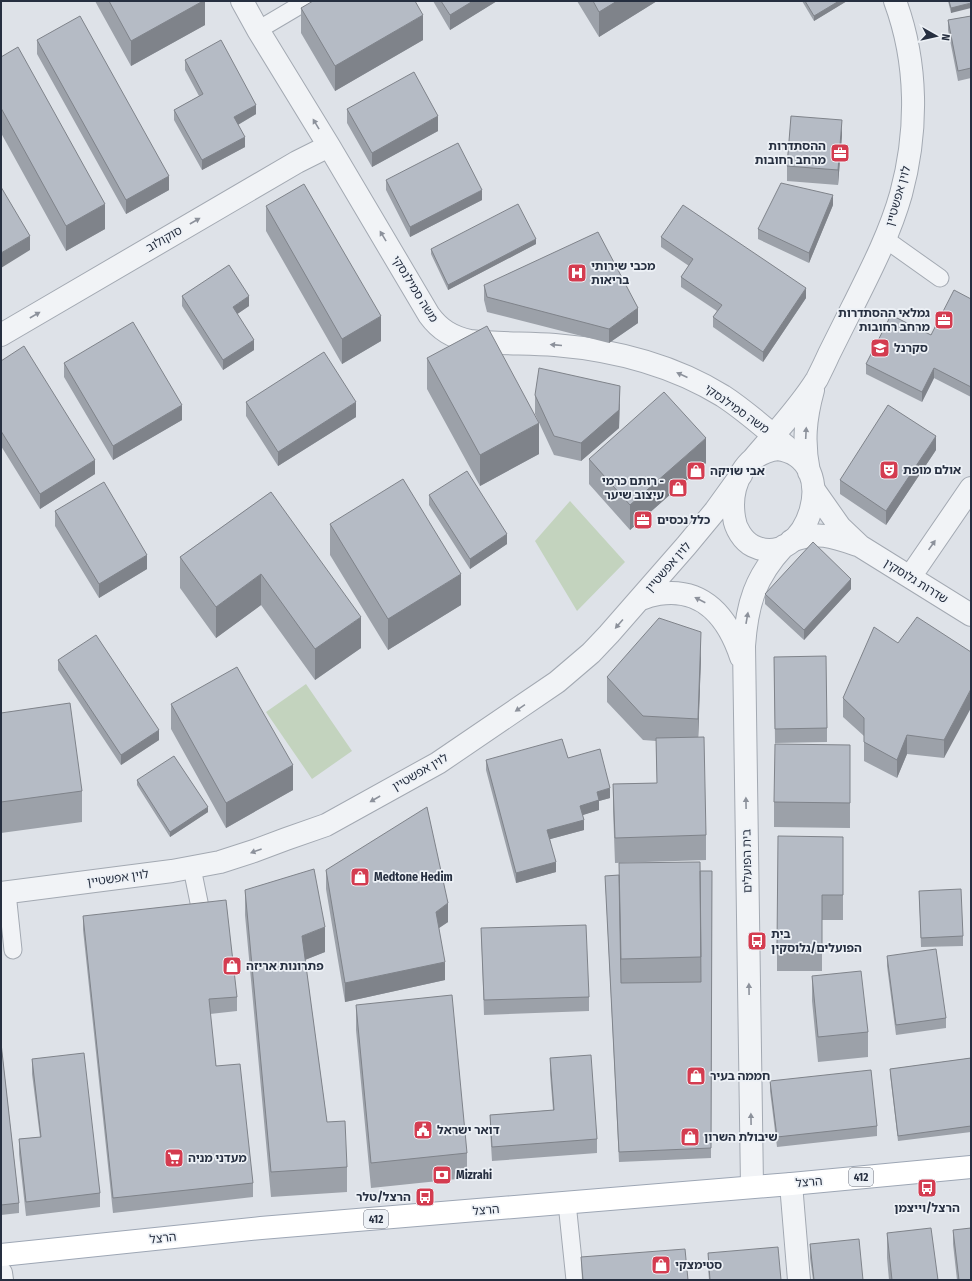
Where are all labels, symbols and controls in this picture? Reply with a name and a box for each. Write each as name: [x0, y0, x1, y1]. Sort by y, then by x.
north arrow: [916, 16, 956, 56]
text: N: [939, 33, 952, 41]
one-way arrow: [312, 119, 319, 130]
place label: ההסתדרות מרחב רחובות: [755, 139, 827, 167]
office icon: ההסתדרות מרחב רחובות: [829, 142, 851, 164]
street label: לוין אפשטיין: [883, 164, 913, 228]
one-way arrow: [189, 218, 201, 225]
street label: סוקולוב: [144, 223, 185, 255]
one-way arrow: [379, 230, 386, 242]
street label: משה סמילנסקי: [389, 253, 441, 325]
place label: מכבי שירותי בריאות: [591, 259, 656, 287]
hospital icon: מכבי שירותי בריאות: [566, 262, 588, 284]
place label: גמלאי ההסתדרות מרחב רחובות: [838, 306, 931, 334]
office icon: גמלאי ההסתדרות מרחב רחובות: [933, 309, 955, 331]
one-way arrow: [30, 311, 40, 319]
school or university icon: סקרנל: [869, 337, 891, 359]
place label: סקרנל: [894, 341, 928, 355]
one-way arrow: [550, 342, 562, 349]
one-way arrow: [677, 372, 688, 378]
street label: משה סמילנסקי: [702, 382, 772, 437]
one-way arrow: [802, 427, 809, 439]
theatre icon: אולם מופת: [878, 459, 900, 481]
shop icon: אבי שויקה: [685, 460, 707, 482]
place label: אולם מופת: [903, 463, 961, 477]
place label: אבי שויקה: [710, 464, 765, 478]
place label: רותם כרמי - עיצוב שיער: [602, 474, 664, 502]
shop icon: רותם כרמי - עיצוב שיער: [667, 477, 689, 499]
office icon: כלל נכסים: [632, 509, 654, 531]
place label: כלל נכסים: [657, 513, 710, 527]
street label: לוין אפשטיין: [642, 539, 694, 595]
one-way arrow: [928, 540, 936, 550]
street label: שדרות גלוסקין: [882, 556, 950, 606]
one-way arrow: [695, 597, 706, 603]
one-way arrow: [744, 612, 750, 624]
one-way arrow: [614, 618, 623, 629]
one-way arrow: [515, 704, 525, 712]
street label: לוין אפשטיין: [390, 750, 450, 794]
one-way arrow: [369, 796, 381, 803]
one-way arrow: [743, 796, 749, 809]
street label: בית הפועלים: [739, 829, 755, 893]
one-way arrow: [249, 848, 261, 854]
shop icon: Medtone Hedim: [349, 866, 371, 888]
street label: לוין אפשטיין: [86, 867, 150, 889]
place label: Medtone Hedim: [374, 870, 453, 884]
place label: בית הפועלים/גלוסקין: [771, 927, 862, 955]
bus stop icon: בית הפועלים/גלוסקין: [746, 930, 768, 952]
shop icon: פתרונות אריזה: [221, 955, 243, 977]
place label: פתרונות אריזה: [246, 959, 324, 973]
one-way arrow: [745, 983, 752, 995]
shop icon: חממה בעיר: [685, 1065, 707, 1087]
place label: חממה בעיר: [710, 1069, 770, 1083]
one-way arrow: [747, 1113, 754, 1125]
public building icon: דואר ישראל: [412, 1119, 434, 1141]
place label: דואר ישראל: [437, 1123, 500, 1137]
shop icon: שיבולת השרון: [679, 1126, 701, 1148]
place label: שיבולת השרון: [704, 1130, 778, 1144]
supermarket icon: מעדני מניה: [163, 1147, 185, 1169]
place label: מעדני מניה: [188, 1151, 247, 1165]
bank icon: Mizrahi: [431, 1164, 453, 1186]
place label: Mizrahi: [456, 1168, 492, 1182]
road number: 412: [849, 1168, 873, 1186]
street label: הרצל: [795, 1174, 823, 1190]
bus stop icon: הרצל/וייצמן: [916, 1177, 938, 1199]
bus stop icon: הרצל/טלר: [414, 1186, 436, 1208]
place label: הרצל/טלר: [356, 1190, 411, 1204]
place label: הרצל/וייצמן: [894, 1201, 960, 1215]
street label: הרצל: [472, 1202, 500, 1218]
road number: 412: [364, 1210, 388, 1228]
street label: הרצל: [149, 1230, 177, 1246]
shop icon: סטימצקי: [650, 1254, 672, 1276]
place label: סטימצקי: [675, 1258, 722, 1272]

